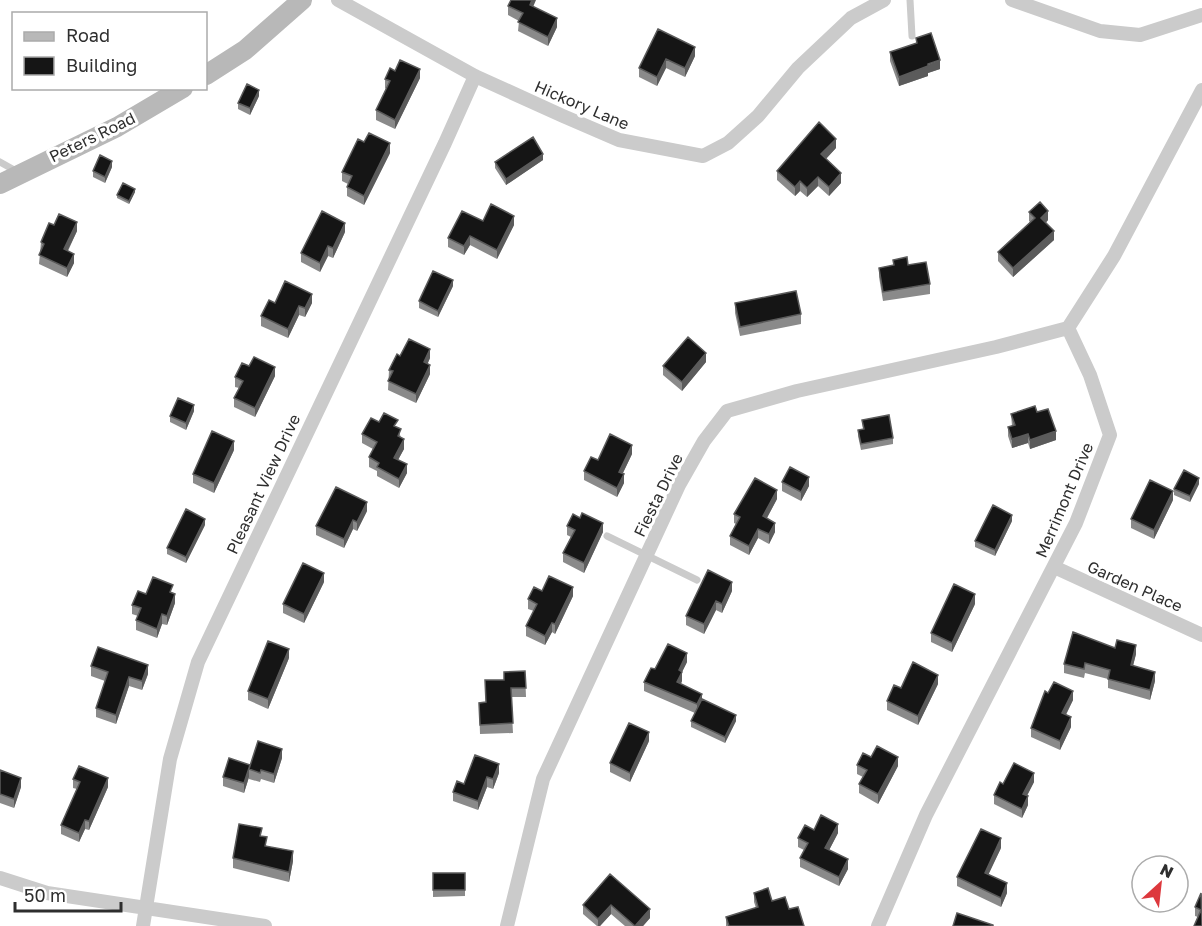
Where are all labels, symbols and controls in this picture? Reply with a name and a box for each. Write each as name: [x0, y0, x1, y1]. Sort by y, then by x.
legend: [12, 12, 207, 90]
text: Road: [66, 24, 110, 46]
text: Building: [66, 54, 137, 76]
street label: Hickory Lane: [532, 76, 632, 134]
street label: Peters Road: [46, 108, 138, 166]
street label: Pleasant View Drive: [222, 411, 304, 557]
street label: Merrimont Drive: [1031, 439, 1097, 561]
street label: Fiesta Drive: [629, 450, 687, 540]
street label: Garden Place: [1084, 556, 1186, 616]
north arrow: [1130, 854, 1190, 914]
text: N: [1157, 859, 1177, 882]
scale bar: [15, 875, 122, 913]
text: 50 m: [24, 884, 66, 906]

